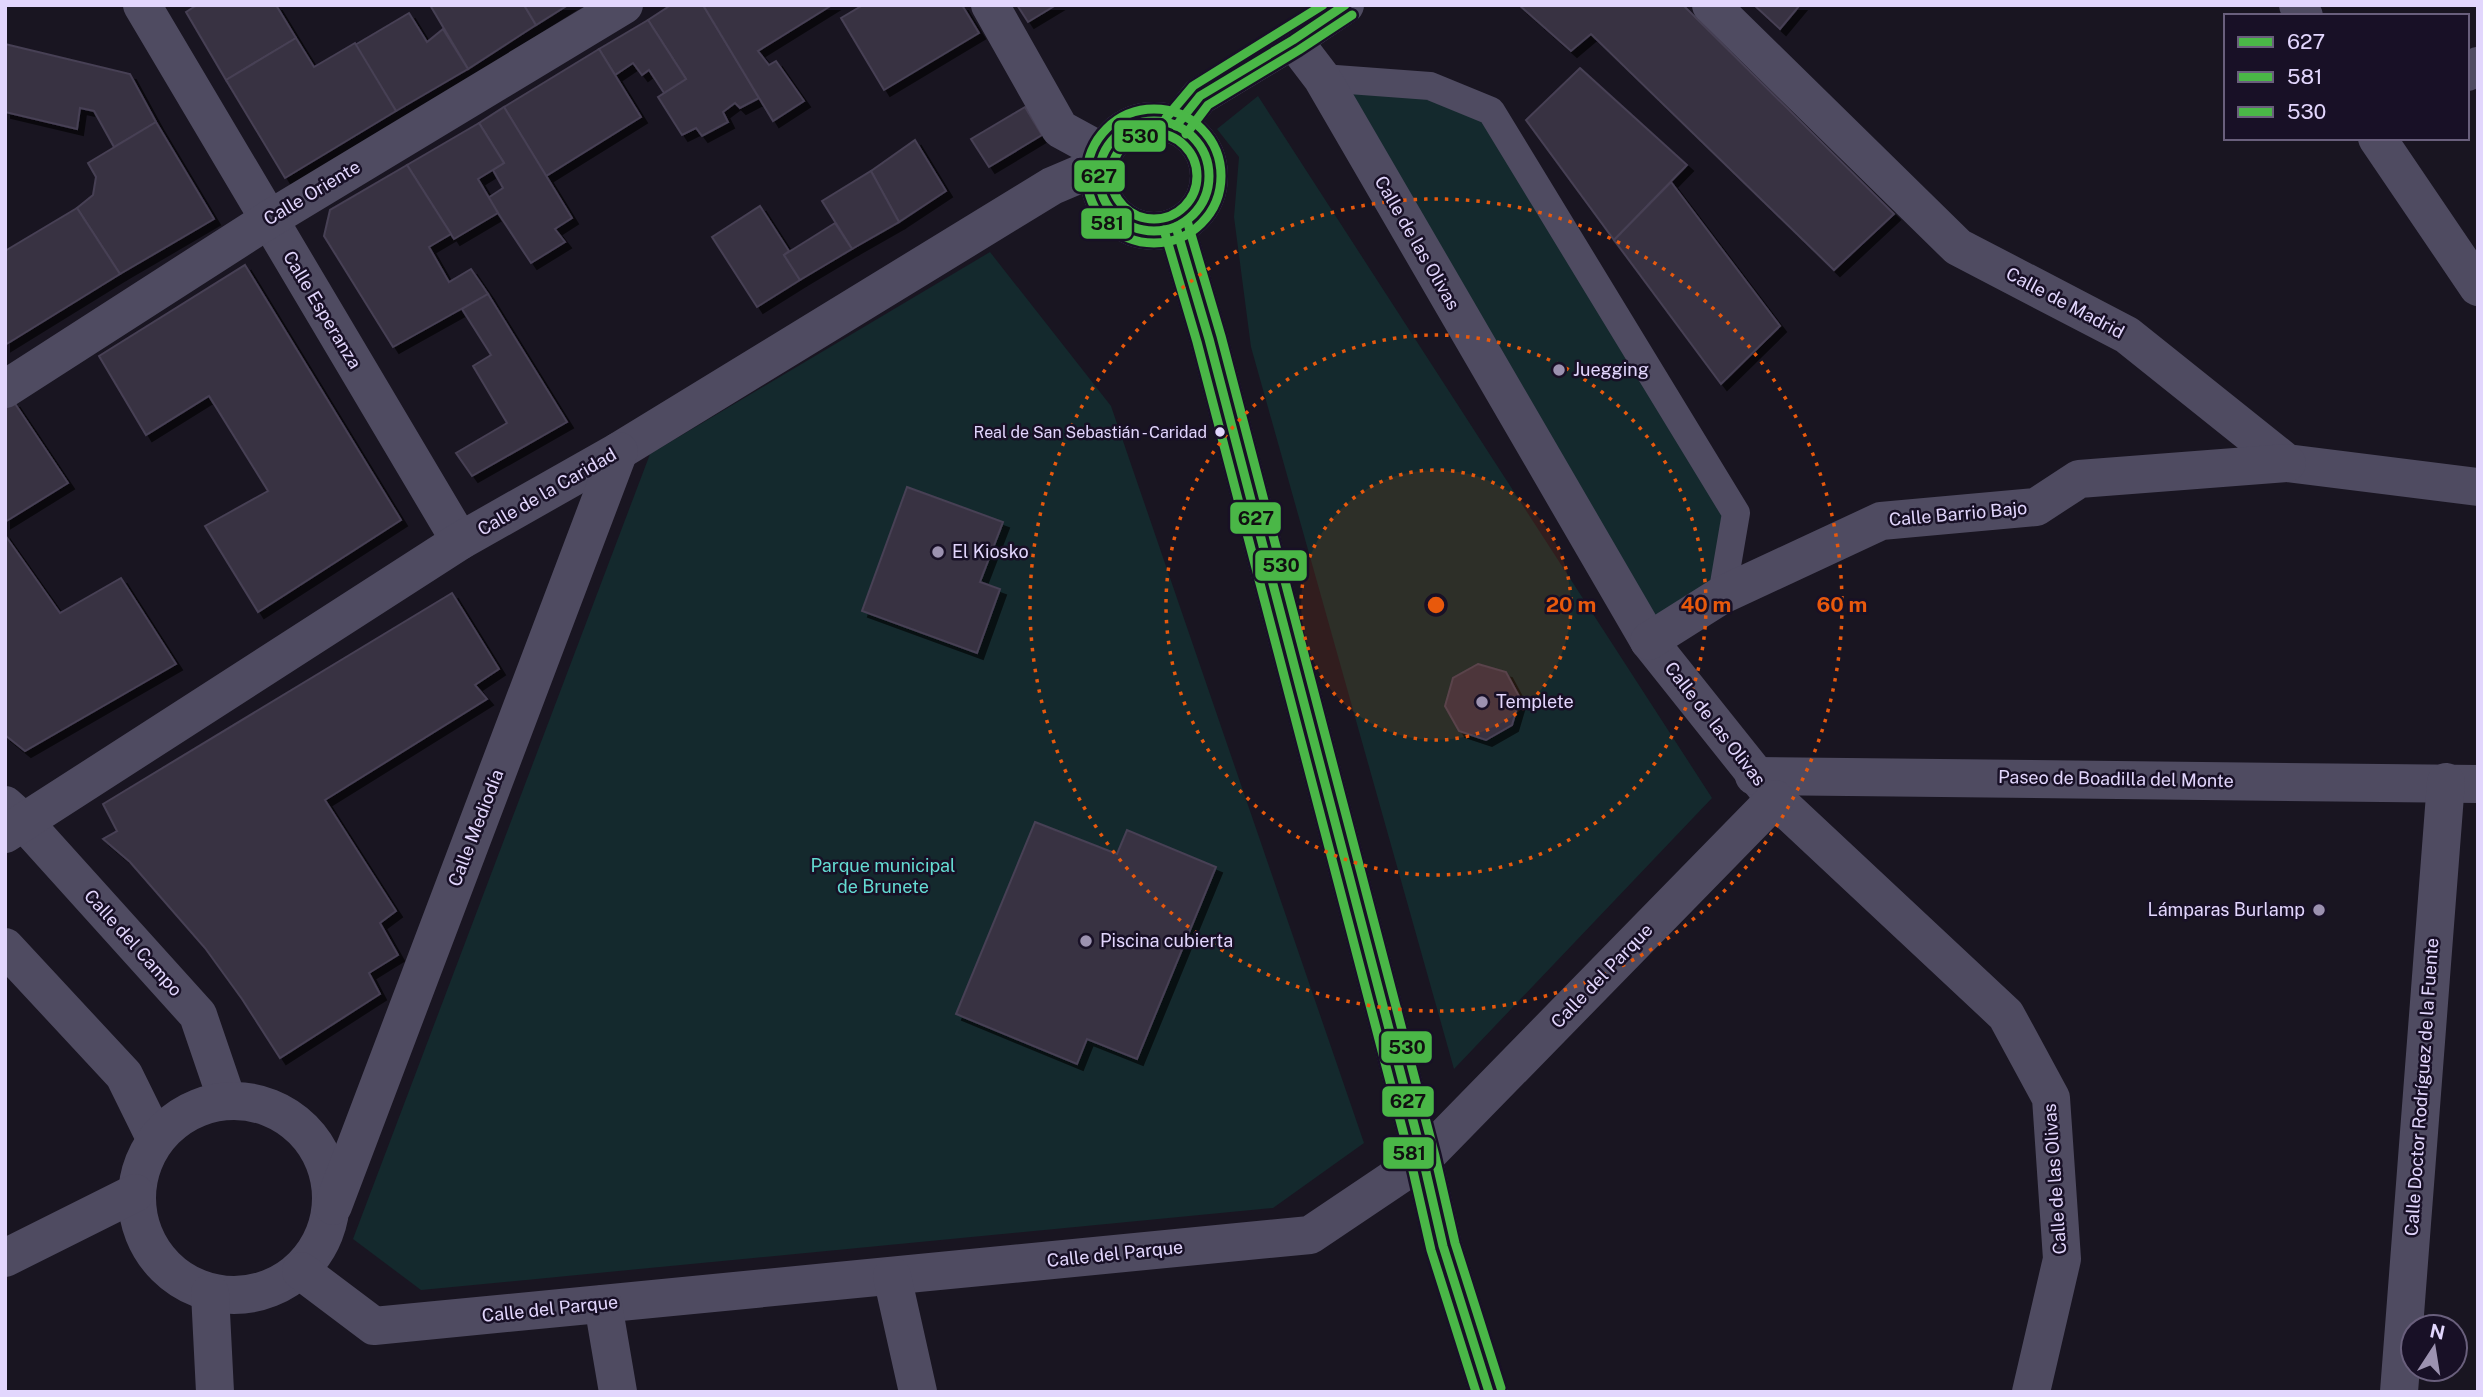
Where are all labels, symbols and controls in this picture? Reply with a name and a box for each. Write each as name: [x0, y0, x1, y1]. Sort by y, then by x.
legend: [2224, 14, 2469, 140]
text: 627: [2287, 29, 2325, 54]
text: 581: [2287, 64, 2323, 89]
text: 530: [2287, 99, 2326, 124]
line badge: 530: [1113, 119, 1167, 153]
text: 530: [1121, 125, 1159, 147]
street label: Calle Oriente: [260, 156, 364, 230]
line badge: 627: [1073, 159, 1126, 193]
text: 627: [1081, 165, 1117, 187]
street label: Calle de las Olivas: [1371, 172, 1464, 313]
line badge: 581: [1080, 207, 1133, 240]
text: 581: [1090, 212, 1124, 234]
street label: Calle Esperanza: [279, 247, 366, 372]
street label: Calle de Madrid: [2003, 263, 2128, 343]
place label: Juegging: [1573, 359, 1649, 380]
marker: Juegging: [1551, 362, 1567, 378]
place label: Real de San Sebastián - Caridad: [974, 423, 1207, 442]
marker: Real de San Sebastián - Caridad: [1213, 425, 1227, 439]
street label: Calle de la Caridad: [474, 443, 620, 540]
street label: Calle Barrio Bajo: [1888, 497, 2028, 530]
line badge: 627: [1229, 501, 1282, 535]
text: 627: [1238, 507, 1274, 529]
place label: El Kiosko: [952, 541, 1029, 562]
marker: El Kiosko: [930, 544, 946, 560]
line badge: 530: [1254, 549, 1308, 582]
text: 530: [1262, 554, 1300, 576]
text: 20 m: [1546, 592, 1596, 617]
text: 40 m: [1681, 592, 1731, 617]
text: 60 m: [1817, 592, 1867, 617]
centre of rings: [1424, 593, 1448, 617]
street label: Calle de las Olivas: [1661, 658, 1770, 790]
place label: Templete: [1496, 691, 1574, 712]
marker: Templete: [1474, 694, 1490, 710]
street label: Calle Mediodía: [444, 766, 507, 889]
street label: Paseo de Boadilla del Monte: [1998, 766, 2234, 791]
park label: Parque municipal de Brunete: [811, 855, 955, 897]
street label: Calle del Campo: [80, 885, 187, 1000]
place label: Lámparas Burlamp: [2148, 899, 2305, 920]
marker: Lámparas Burlamp: [2311, 902, 2327, 918]
street label: Calle del Parque: [1547, 919, 1657, 1032]
place label: Piscina cubierta: [1100, 930, 1233, 951]
marker: Piscina cubierta: [1078, 933, 1094, 949]
street label: Calle Doctor Rodríguez de la Fuente: [2401, 937, 2442, 1237]
line badge: 530: [1380, 1030, 1433, 1064]
text: 530: [1388, 1036, 1426, 1058]
line badge: 627: [1381, 1085, 1435, 1118]
text: 627: [1390, 1090, 1426, 1112]
street label: Calle de las Olivas: [2039, 1103, 2070, 1255]
line badge: 581: [1382, 1136, 1435, 1170]
text: 581: [1392, 1142, 1426, 1164]
street label: Calle del Parque: [1046, 1236, 1184, 1271]
street label: Calle del Parque: [481, 1291, 619, 1326]
north arrow: [2399, 1313, 2469, 1383]
text: N: [2428, 1319, 2447, 1344]

